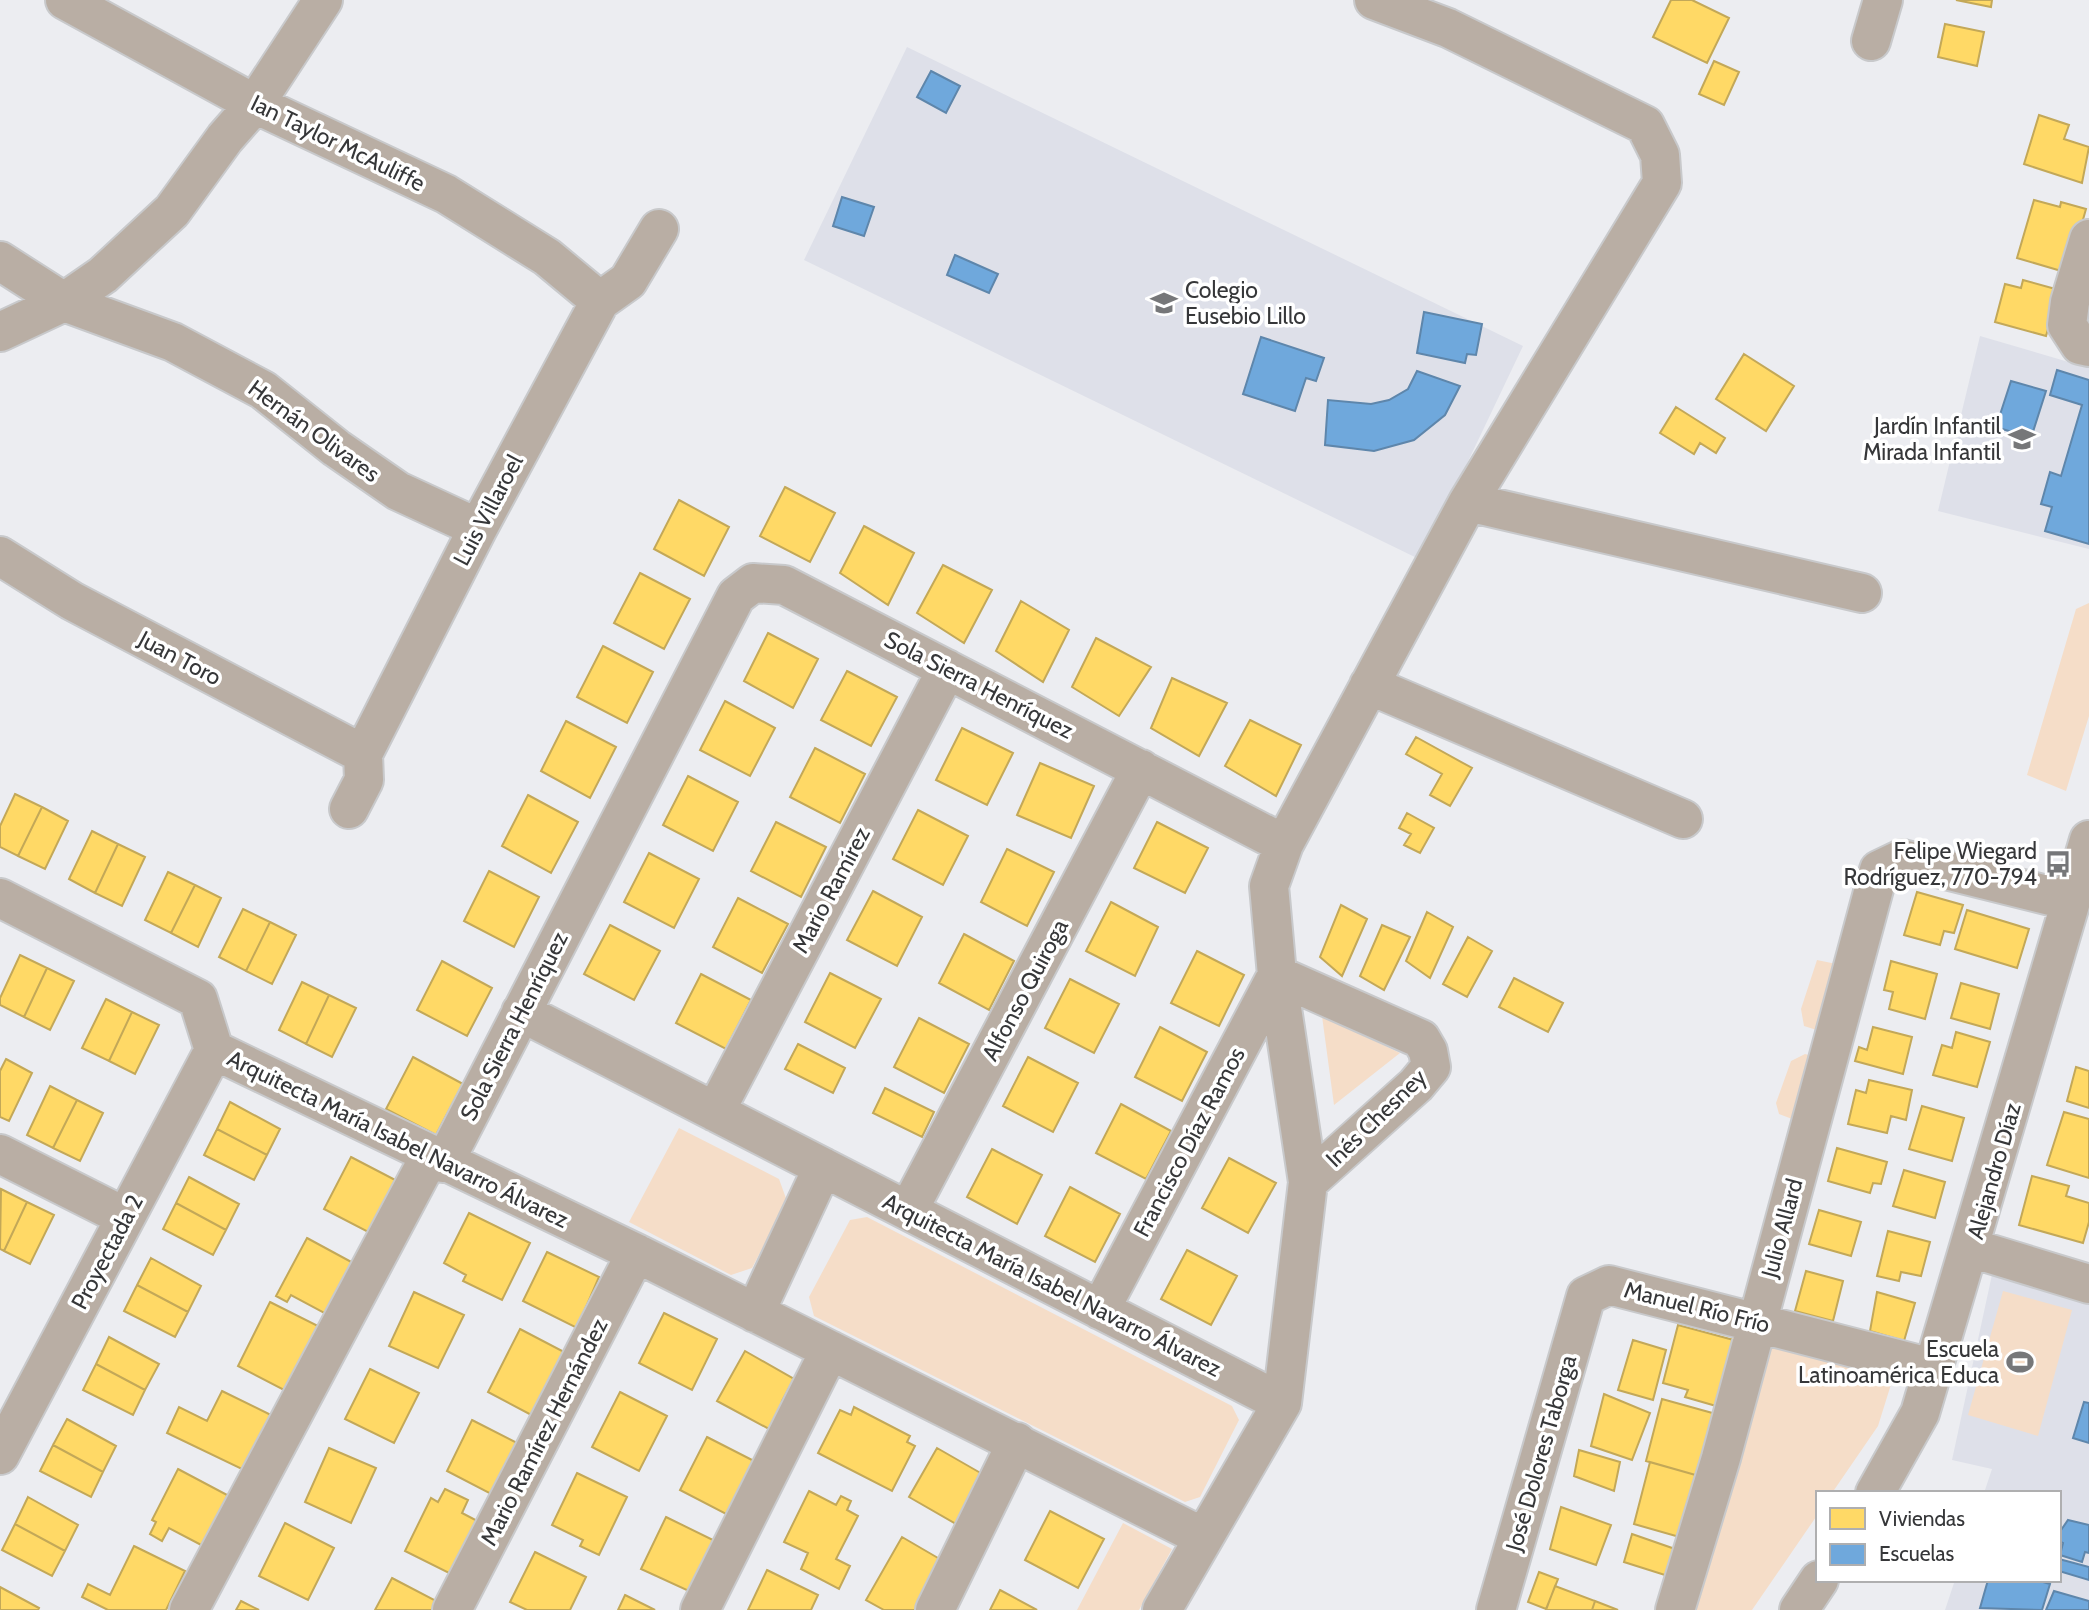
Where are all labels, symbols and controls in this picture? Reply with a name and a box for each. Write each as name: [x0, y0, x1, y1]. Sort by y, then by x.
street label: Ian Taylor McAuliffe: [246, 89, 430, 197]
place label: Colegio Eusebio Lillo: [1185, 276, 1306, 330]
school or university icon: Colegio Eusebio Lillo: [1149, 288, 1179, 318]
street label: Hernán Olivares: [243, 374, 385, 488]
place label: Jardín Infantil Mirada Infantil: [1863, 412, 2002, 466]
school or university icon: Jardín Infantil Mirada Infantil: [2007, 424, 2037, 454]
street label: Luis Villaroel: [447, 449, 529, 570]
street label: Juan Toro: [133, 624, 226, 691]
street label: Sola Sierra Henríquez: [880, 625, 1078, 745]
street label: Mario Ramírez: [786, 822, 876, 958]
place label: Felipe Wiegard Rodríguez, 770-794: [1844, 837, 2037, 891]
bus stop icon: Felipe Wiegard Rodríguez, 770-794: [2043, 849, 2073, 879]
street label: Alfonso Quiroga: [976, 914, 1074, 1066]
street label: Sola Sierra Henríquez: [454, 927, 574, 1125]
street label: Francisco Díaz Ramos: [1127, 1042, 1251, 1242]
street label: Arquitecta María Isabel Navarro Álvarez: [223, 1043, 574, 1234]
street label: Inés Chesney: [1320, 1063, 1432, 1173]
street label: Alejandro Díaz: [1961, 1099, 2027, 1243]
street label: Julio Allard: [1755, 1175, 1809, 1282]
street label: Arquitecta María Isabel Navarro Álvarez: [878, 1186, 1226, 1383]
street label: Proyectada 2: [65, 1190, 149, 1314]
street label: Manuel Río Frío: [1621, 1275, 1773, 1339]
street label: Mario Ramírez Hernández: [474, 1314, 614, 1550]
place label: Escuela Latinoamérica Educa: [1798, 1335, 1999, 1389]
sports icon: Escuela Latinoamérica Educa: [2005, 1347, 2035, 1377]
street label: José Dolores Taborga: [1499, 1352, 1582, 1555]
legend: [1816, 1491, 2061, 1582]
text: Viviendas: [1879, 1506, 1965, 1531]
text: Escuelas: [1879, 1541, 1955, 1566]

